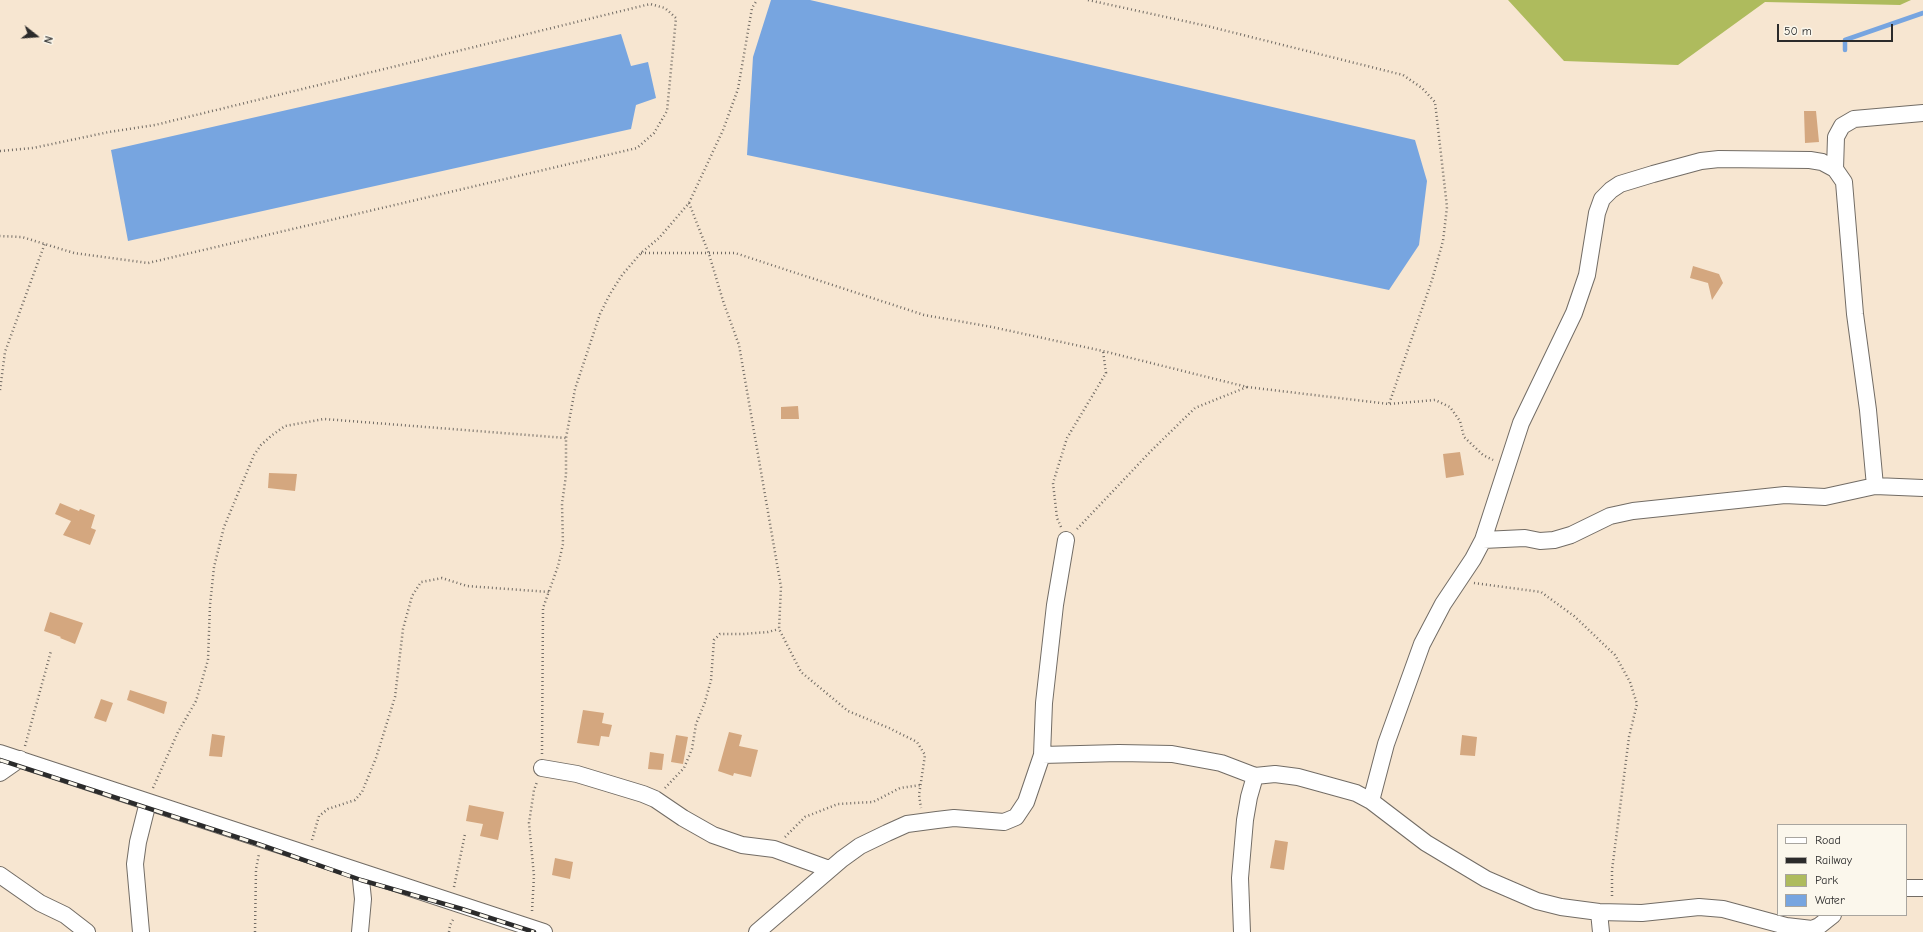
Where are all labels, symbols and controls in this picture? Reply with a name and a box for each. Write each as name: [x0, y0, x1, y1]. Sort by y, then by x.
north arrow: [16, 16, 56, 56]
scale bar: [1779, 16, 1895, 42]
text: 50 m: [1784, 24, 1812, 38]
text: N: [41, 34, 55, 45]
legend: [1777, 824, 1907, 916]
text: Road: [1815, 833, 1841, 847]
text: Railway: [1815, 853, 1852, 867]
text: Park: [1815, 873, 1838, 887]
text: Water: [1815, 893, 1845, 907]

